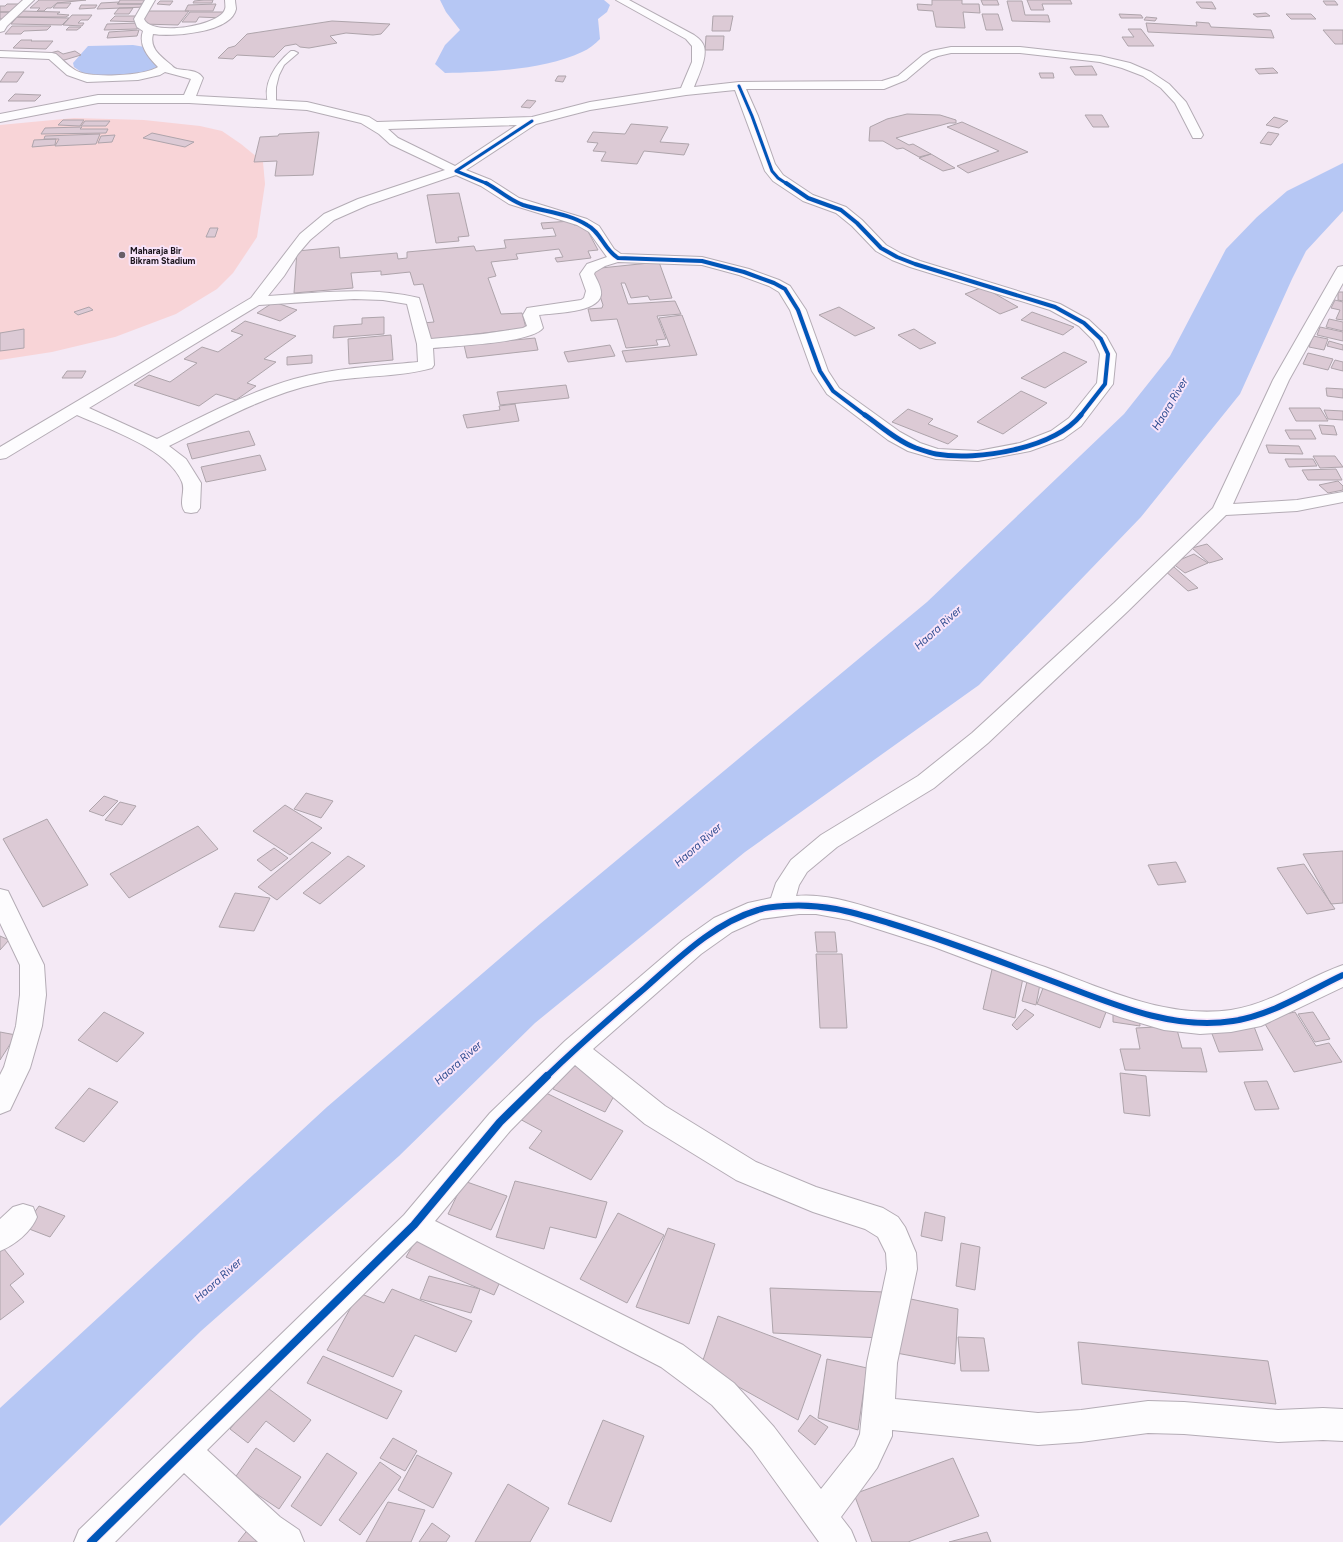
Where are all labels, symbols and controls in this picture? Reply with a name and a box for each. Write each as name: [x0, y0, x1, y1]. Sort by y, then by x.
place label: Maharaja Bir Bikram Stadium: [130, 245, 196, 266]
marker: Maharaja Bir Bikram Stadium: [117, 250, 127, 260]
water label: Haora River: [1149, 374, 1191, 433]
water label: Haora River: [912, 603, 965, 653]
water label: Haora River: [672, 820, 725, 870]
water label: Haora River: [432, 1038, 485, 1088]
water label: Haora River: [192, 1255, 245, 1305]

